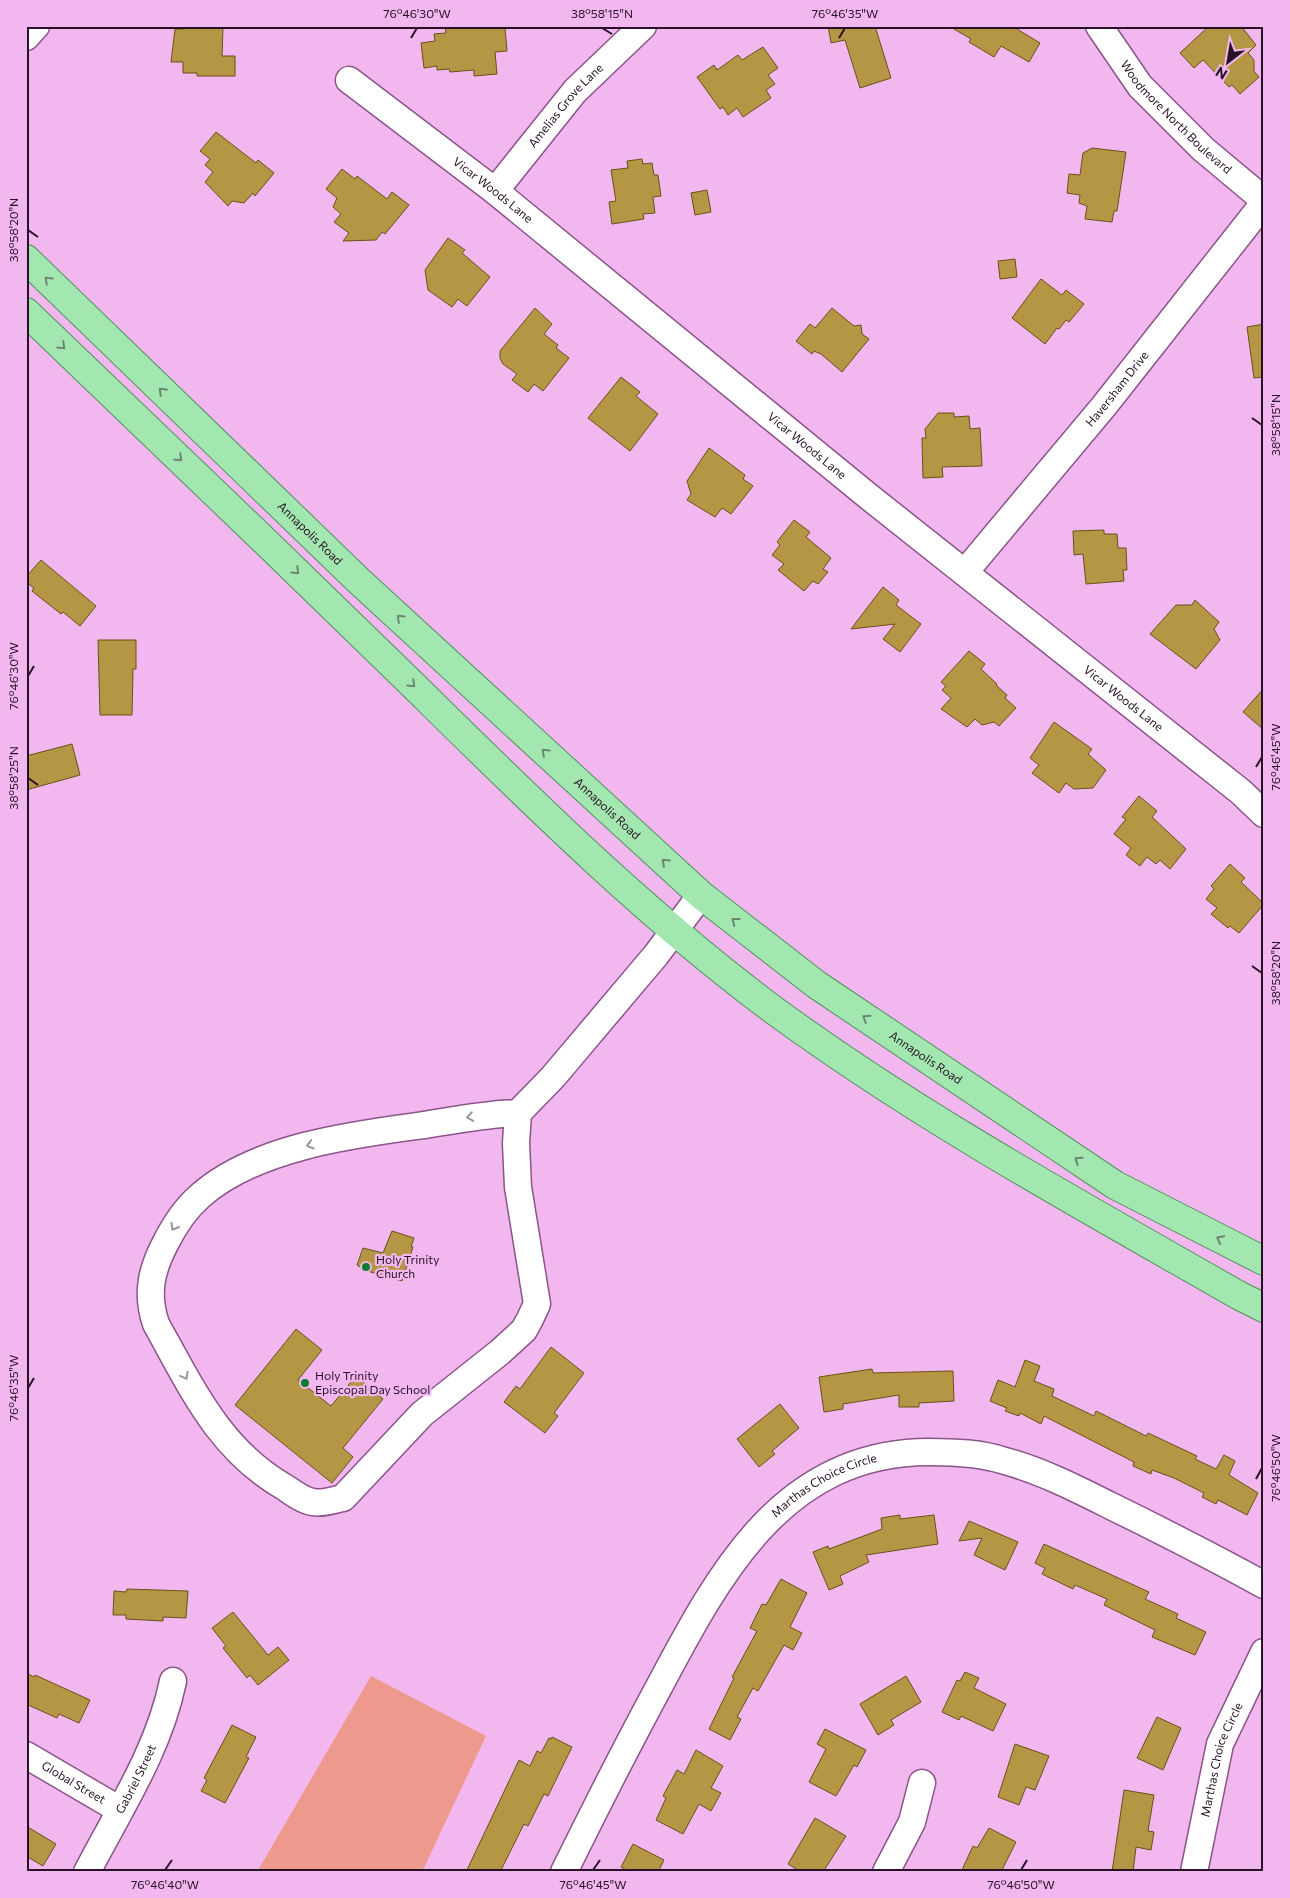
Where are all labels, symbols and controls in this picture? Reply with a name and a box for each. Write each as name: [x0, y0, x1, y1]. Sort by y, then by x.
text: 76°46'30"W: [383, 6, 451, 20]
text: 38°58'15"N: [571, 6, 633, 20]
text: 76°46'35"W: [812, 6, 878, 20]
north arrow: [1202, 38, 1252, 88]
street label: Woodmore North Boulevard: [1120, 56, 1236, 176]
street label: Amelias Grove Lane: [525, 60, 605, 150]
street label: Vicar Woods Lane: [451, 154, 536, 225]
text: 38°58'20"N: [6, 198, 20, 262]
one-way arrow: [44, 277, 53, 286]
one-way arrow: [56, 340, 65, 349]
street label: Haversham Drive: [1082, 348, 1151, 429]
one-way arrow: [159, 388, 168, 397]
text: 38°58'15"N: [1268, 394, 1282, 456]
street label: Vicar Woods Lane: [765, 409, 849, 481]
one-way arrow: [173, 452, 182, 461]
street label: Annapolis Road: [275, 498, 346, 567]
one-way arrow: [290, 565, 299, 574]
one-way arrow: [396, 615, 405, 624]
text: 76°46'30"W: [6, 642, 20, 710]
street label: Vicar Woods Lane: [1081, 662, 1166, 734]
one-way arrow: [407, 679, 416, 688]
text: 76°46'45"W: [1268, 724, 1282, 790]
text: 38°58'25"N: [6, 746, 20, 810]
one-way arrow: [542, 749, 551, 758]
street label: Annapolis Road: [572, 774, 644, 842]
one-way arrow: [661, 859, 670, 868]
one-way arrow: [732, 918, 741, 927]
text: 38°58'20"N: [1268, 941, 1282, 1005]
one-way arrow: [862, 1015, 872, 1024]
street label: Annapolis Road: [887, 1028, 965, 1086]
one-way arrow: [466, 1112, 474, 1122]
one-way arrow: [306, 1139, 314, 1149]
one-way arrow: [1074, 1157, 1083, 1167]
one-way arrow: [171, 1222, 181, 1231]
one-way arrow: [1216, 1235, 1225, 1245]
place label: Holy Trinity Church: [376, 1252, 439, 1280]
marker: Holy Trinity Church: [360, 1261, 372, 1273]
text: 76°46'35"W: [6, 1355, 20, 1421]
place label: Holy Trinity Episcopal Day School: [315, 1368, 430, 1396]
one-way arrow: [179, 1370, 189, 1379]
marker: Holy Trinity Episcopal Day School: [299, 1377, 311, 1389]
text: 76°46'50"W: [1268, 1434, 1282, 1502]
street label: Marthas Choice Circle: [768, 1450, 878, 1520]
street label: Marthas Choice Circle: [1197, 1700, 1245, 1818]
street label: Gabriel Street: [112, 1742, 158, 1816]
street label: Global Street: [39, 1758, 109, 1806]
text: 76°46'40"W: [131, 1877, 199, 1891]
text: 76°46'45"W: [560, 1877, 626, 1891]
text: 76°46'50"W: [987, 1877, 1055, 1891]

